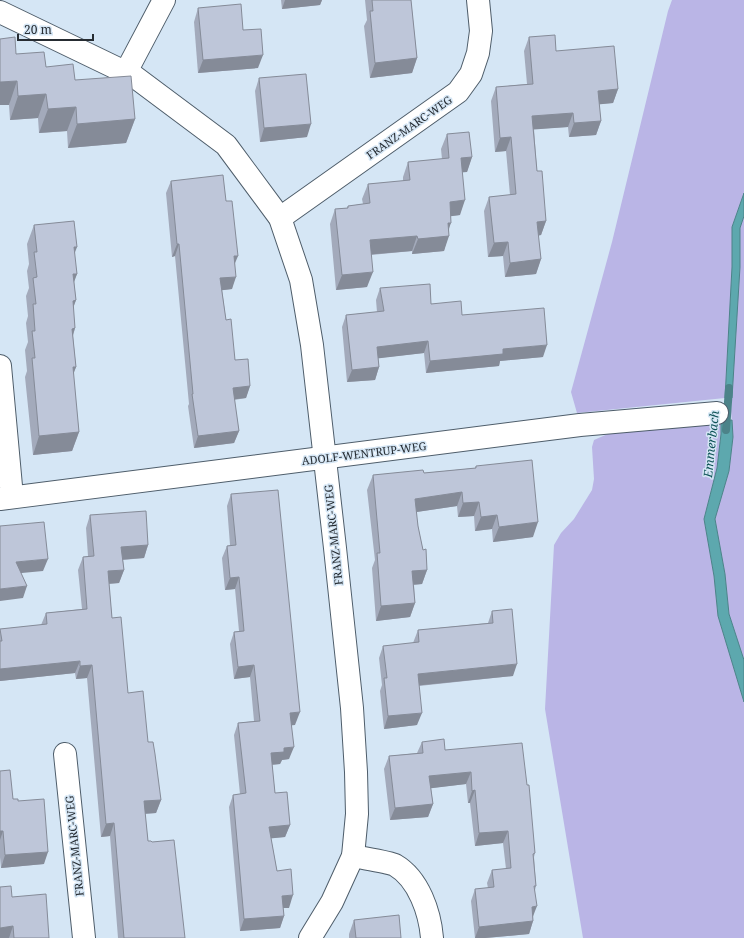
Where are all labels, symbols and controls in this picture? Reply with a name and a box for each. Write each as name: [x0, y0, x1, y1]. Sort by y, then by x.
scale bar: [18, 16, 93, 42]
text: 20 m: [24, 21, 52, 38]
street label: FRANZ-MARC-WEG: [363, 92, 455, 162]
water label: Emmerbach: [699, 410, 723, 479]
street label: ADOLF-WENTRUP-WEG: [301, 438, 427, 468]
street label: FRANZ-MARC-WEG: [320, 484, 346, 586]
street label: FRANZ-MARC-WEG: [61, 795, 87, 897]

